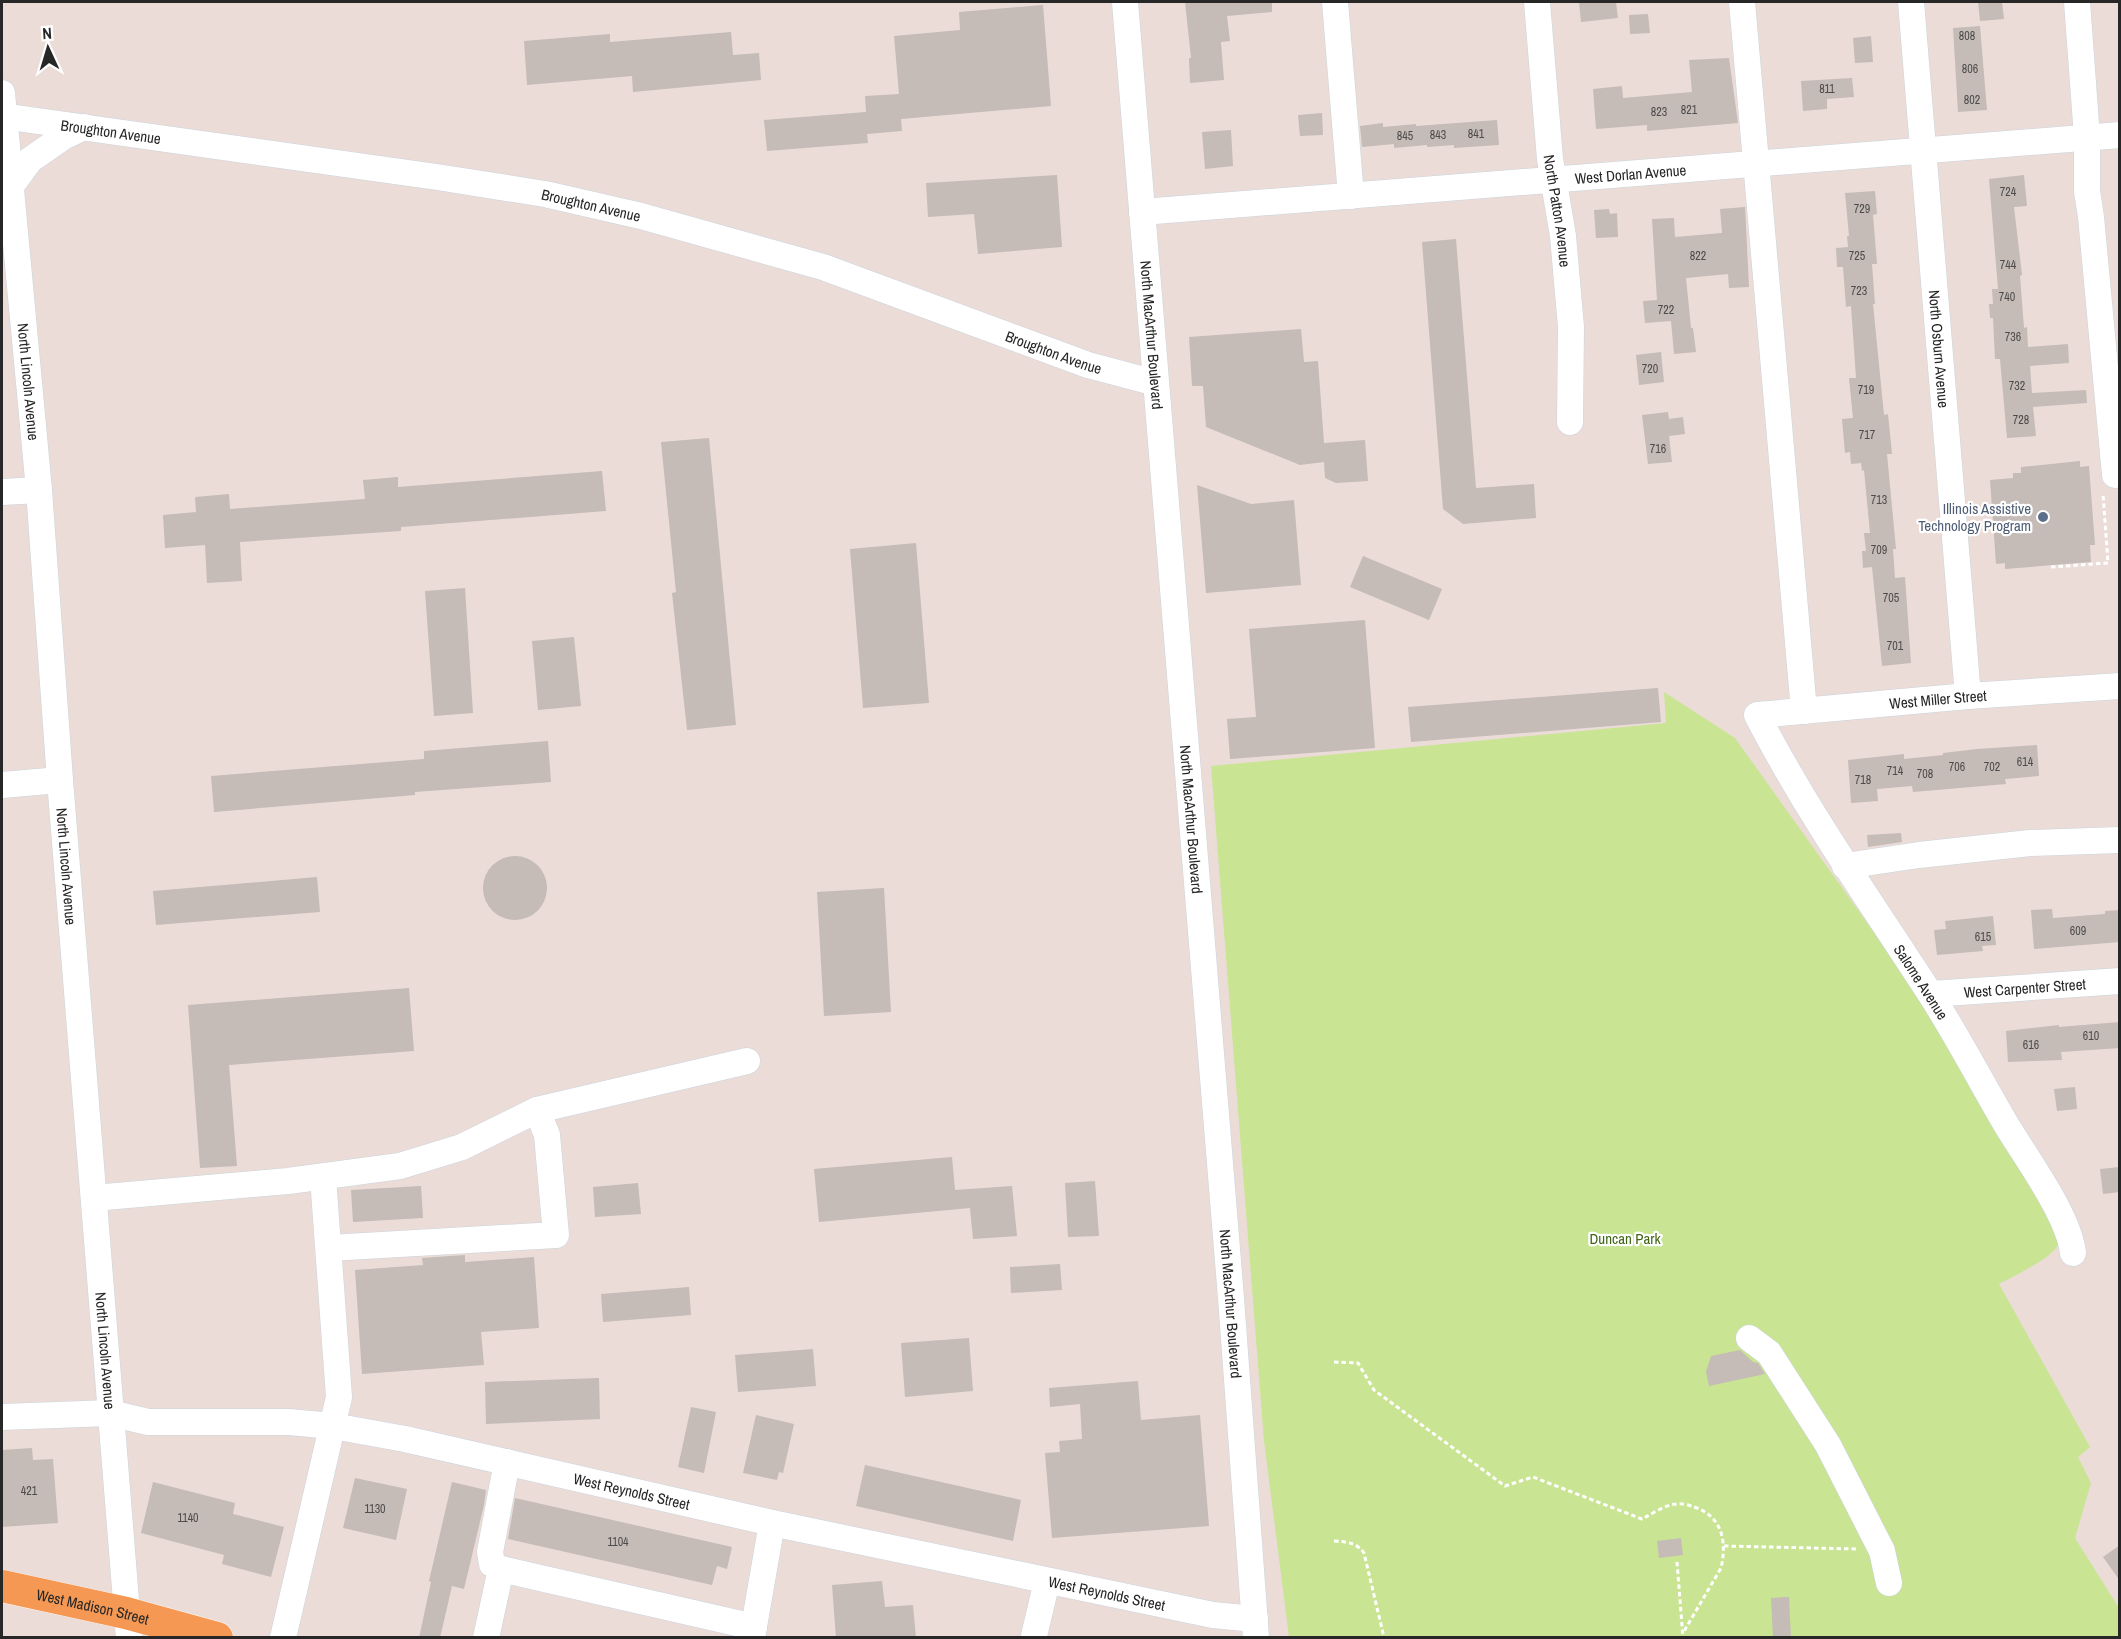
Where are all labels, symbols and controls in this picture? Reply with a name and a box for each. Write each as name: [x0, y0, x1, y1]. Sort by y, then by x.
north arrow: [18, 18, 78, 78]
text: N: [41, 22, 52, 44]
house number: 808: [1959, 28, 1975, 44]
house number: 806: [1962, 61, 1978, 77]
house number: 811: [1819, 81, 1835, 97]
house number: 802: [1964, 92, 1980, 108]
house number: 821: [1681, 102, 1698, 118]
house number: 823: [1651, 104, 1667, 120]
street label: Broughton Avenue: [59, 114, 163, 149]
house number: 841: [1468, 126, 1485, 142]
house number: 843: [1430, 127, 1446, 143]
house number: 845: [1397, 128, 1414, 144]
street label: North Patton Avenue: [1539, 153, 1576, 268]
street label: West Dorlan Avenue: [1574, 159, 1687, 188]
street label: Broughton Avenue: [540, 183, 643, 226]
house number: 724: [2000, 184, 2017, 200]
house number: 729: [1854, 201, 1870, 217]
house number: 822: [1690, 248, 1706, 264]
house number: 725: [1849, 248, 1866, 264]
house number: 744: [2000, 257, 2017, 273]
street label: North MacArthur Boulevard: [1136, 260, 1169, 410]
house number: 723: [1851, 283, 1867, 299]
street label: North Osburn Avenue: [1924, 289, 1955, 409]
house number: 740: [1999, 289, 2015, 305]
house number: 722: [1658, 302, 1674, 318]
street label: North Lincoln Avenue: [13, 322, 45, 441]
street label: Broughton Avenue: [1003, 325, 1104, 379]
house number: 736: [2005, 329, 2021, 345]
house number: 720: [1642, 361, 1658, 377]
house number: 732: [2009, 378, 2025, 394]
house number: 719: [1858, 382, 1874, 398]
house number: 728: [2013, 412, 2029, 428]
house number: 717: [1859, 427, 1876, 443]
house number: 716: [1650, 441, 1666, 457]
house number: 713: [1871, 492, 1887, 508]
place label: Illinois Assistive Technology Program: [1918, 498, 2031, 536]
marker: Illinois Assistive Technology Program: [2036, 510, 2050, 524]
house number: 709: [1871, 542, 1887, 558]
house number: 705: [1883, 590, 1900, 606]
house number: 701: [1887, 638, 1904, 654]
street label: West Miller Street: [1888, 684, 1988, 714]
street label: North MacArthur Boulevard: [1175, 744, 1208, 894]
house number: 614: [2017, 754, 2034, 770]
house number: 706: [1949, 759, 1965, 775]
house number: 702: [1984, 759, 2000, 775]
house number: 714: [1887, 763, 1904, 779]
house number: 708: [1917, 766, 1933, 782]
house number: 718: [1855, 772, 1871, 788]
street label: North Lincoln Avenue: [52, 807, 82, 926]
house number: 609: [2070, 923, 2086, 939]
house number: 615: [1975, 929, 1992, 945]
street label: Salome Avenue: [1889, 940, 1953, 1024]
street label: West Carpenter Street: [1963, 973, 2087, 1002]
house number: 610: [2083, 1028, 2099, 1044]
house number: 616: [2023, 1037, 2039, 1053]
street label: North MacArthur Boulevard: [1215, 1228, 1247, 1379]
park label: Duncan Park: [1589, 1228, 1661, 1249]
street label: North Lincoln Avenue: [91, 1291, 121, 1410]
street label: West Reynolds Street: [571, 1467, 692, 1515]
house number: 421: [21, 1483, 38, 1499]
house number: 1130: [364, 1501, 386, 1517]
house number: 1140: [177, 1510, 199, 1526]
house number: 1104: [607, 1534, 629, 1550]
street label: West Reynolds Street: [1047, 1570, 1168, 1615]
street label: West Madison Street: [35, 1583, 152, 1629]

